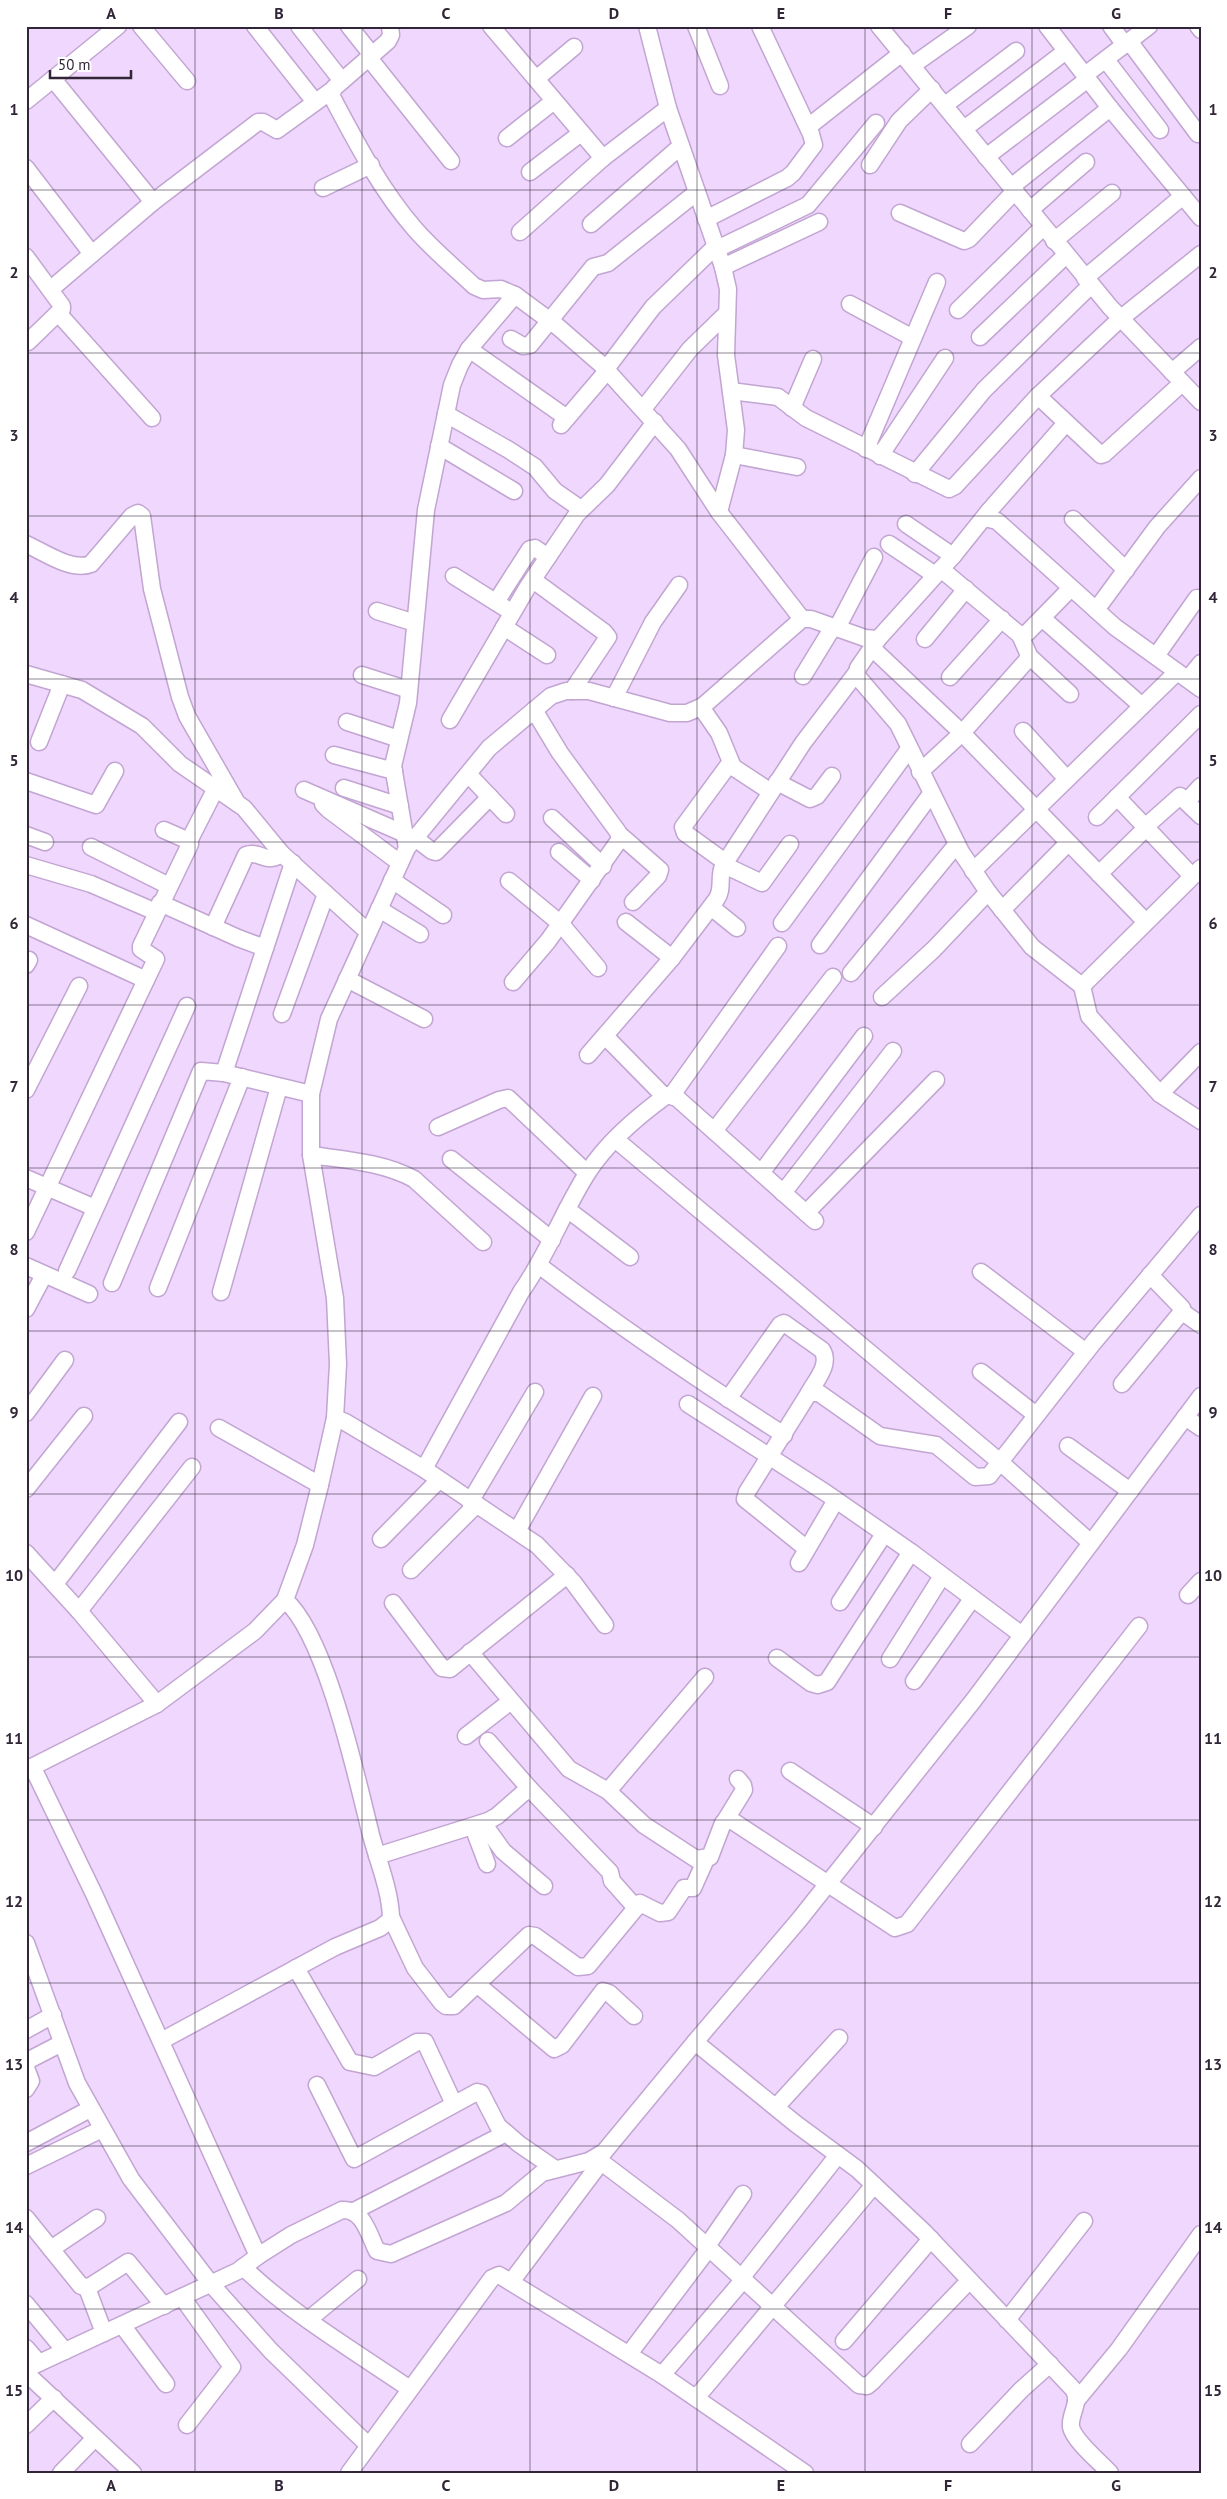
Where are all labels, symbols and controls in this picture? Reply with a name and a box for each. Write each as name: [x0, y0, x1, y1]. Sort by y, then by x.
text: A: [106, 3, 116, 23]
text: B: [274, 3, 284, 23]
text: C: [442, 3, 451, 23]
text: D: [609, 3, 619, 23]
text: E: [777, 3, 785, 23]
text: F: [944, 3, 952, 23]
text: G: [1111, 3, 1121, 23]
scale bar: [50, 48, 131, 80]
text: 50 m: [58, 55, 91, 74]
text: 1: [9, 99, 19, 119]
text: 1: [1208, 99, 1218, 119]
text: 2: [9, 262, 19, 282]
text: 2: [1208, 262, 1218, 282]
text: 3: [9, 425, 19, 445]
text: 3: [1208, 425, 1218, 445]
text: 4: [9, 587, 19, 607]
text: 4: [1208, 587, 1218, 607]
text: 5: [9, 750, 19, 770]
text: 5: [1208, 750, 1218, 770]
text: 6: [9, 913, 19, 933]
text: 6: [1208, 913, 1218, 933]
text: 7: [9, 1076, 19, 1096]
text: 7: [1208, 1076, 1218, 1096]
text: 8: [9, 1239, 19, 1259]
text: 8: [1208, 1239, 1218, 1259]
text: 9: [9, 1402, 19, 1422]
text: 9: [1208, 1402, 1218, 1422]
text: 10: [5, 1565, 23, 1585]
text: 10: [1204, 1565, 1222, 1585]
text: 11: [5, 1728, 23, 1748]
text: 11: [1204, 1728, 1222, 1748]
text: 12: [5, 1891, 23, 1911]
text: 12: [1204, 1891, 1222, 1911]
text: 13: [5, 2054, 23, 2074]
text: 13: [1204, 2054, 1222, 2074]
text: 14: [5, 2217, 23, 2237]
text: 14: [1204, 2217, 1222, 2237]
text: 15: [5, 2380, 23, 2400]
text: 15: [1204, 2380, 1222, 2400]
text: A: [106, 2475, 116, 2495]
text: B: [274, 2475, 284, 2495]
text: C: [442, 2475, 451, 2495]
text: D: [609, 2475, 619, 2495]
text: E: [777, 2475, 785, 2495]
text: F: [944, 2475, 952, 2495]
text: G: [1111, 2475, 1121, 2495]

